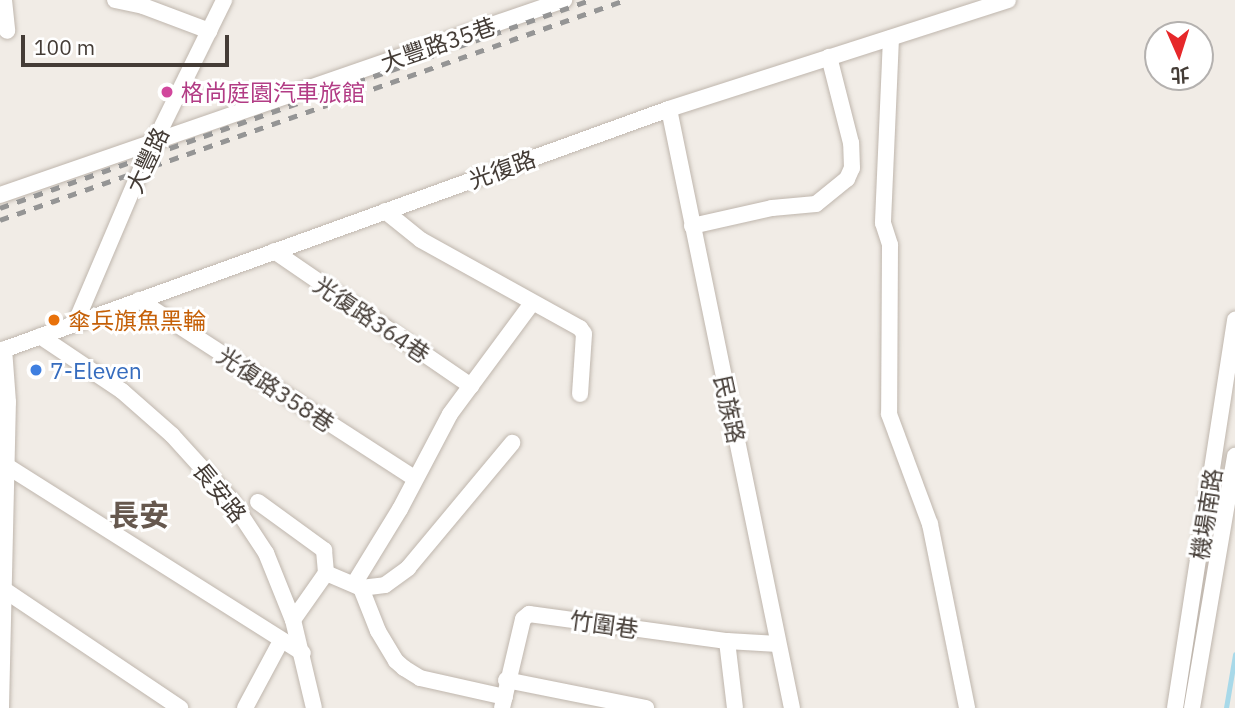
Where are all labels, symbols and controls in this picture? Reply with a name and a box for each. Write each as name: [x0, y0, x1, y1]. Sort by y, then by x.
street label: 大豐路35巷: [377, 11, 499, 77]
scale bar: [24, 21, 233, 65]
north arrow: [1144, 21, 1214, 91]
text: 100 m: [34, 33, 95, 61]
text: 北: [1170, 62, 1190, 87]
place label: 格尚庭園汽車旅館: [181, 78, 365, 106]
marker: 格尚庭園汽車旅館: [159, 84, 175, 100]
street label: 大豐路: [120, 123, 174, 197]
street label: 光復路: [465, 144, 539, 194]
street label: 光復路364巷: [309, 270, 435, 368]
place label: 傘兵旗魚黑輪: [68, 306, 206, 334]
marker: 傘兵旗魚黑輪: [46, 312, 62, 328]
street label: 光復路358巷: [213, 341, 339, 437]
place label: 7-Eleven: [50, 356, 142, 384]
marker: 7-Eleven: [28, 362, 44, 378]
street label: 民族路: [709, 372, 751, 446]
street label: 長安路: [188, 457, 252, 527]
street label: 機場南路: [1185, 466, 1227, 562]
district label: 長安: [109, 497, 169, 533]
street label: 竹圍巷: [568, 606, 640, 642]

